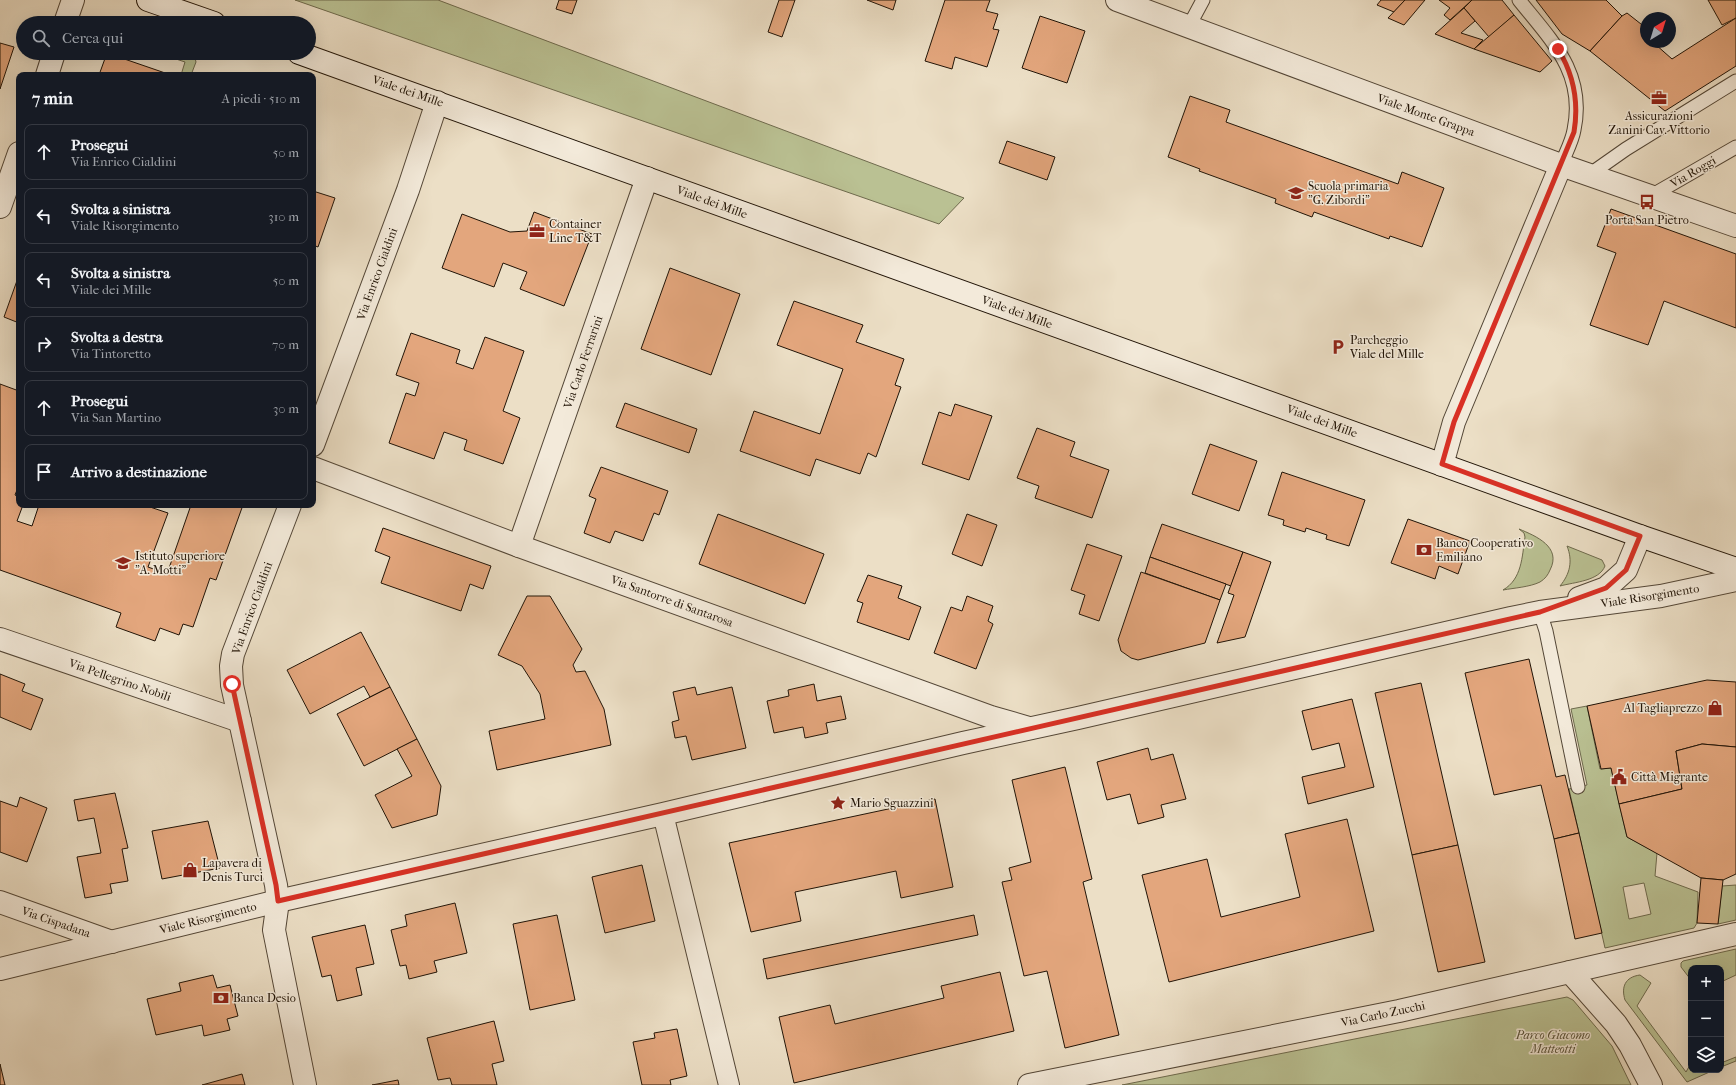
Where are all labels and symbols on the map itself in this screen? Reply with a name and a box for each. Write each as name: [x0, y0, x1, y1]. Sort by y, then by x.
north arrow: [1640, 12, 1676, 48]
route end: [1549, 40, 1567, 58]
street label: Viale dei Mille: [370, 72, 445, 110]
office icon: Assicurazioni Zanini Cav. Vittorio: [1650, 89, 1668, 107]
street label: Viale Monte Grappa: [1374, 90, 1477, 139]
place label: Assicurazioni Zanini Cav. Vittorio: [1608, 109, 1710, 137]
street label: Via Roggi: [1667, 153, 1719, 191]
place label: Scuola primaria "G. Zibordi": [1308, 179, 1389, 207]
street label: Viale dei Mille: [674, 182, 749, 221]
school or university icon: Scuola primaria "G. Zibordi": [1287, 184, 1305, 202]
bus stop icon: Porta San Pietro: [1638, 193, 1656, 211]
place label: Porta San Pietro: [1605, 213, 1689, 227]
place label: Container Line T&T: [549, 217, 602, 245]
office icon: Container Line T&T: [528, 222, 546, 240]
street label: Via Enrico Cialdini: [353, 226, 400, 323]
street label: Viale dei Mille: [979, 292, 1054, 331]
street label: Via Carlo Ferrarini: [560, 313, 606, 411]
place label: Parcheggio Viale del Mille: [1349, 333, 1424, 361]
parking icon: Parcheggio Viale del Mille: [1329, 338, 1347, 356]
street label: Viale dei Mille: [1284, 401, 1359, 440]
place label: Banco Cooperativo Emiliano: [1436, 536, 1533, 564]
bank icon: Banco Cooperativo Emiliano: [1415, 541, 1433, 559]
place label: Istituto superiore "A. Motti": [135, 549, 225, 577]
school or university icon: Istituto superiore "A. Motti": [114, 554, 132, 572]
street label: Via Enrico Cialdini: [228, 560, 275, 657]
street label: Via Santorre di Santarosa: [608, 572, 736, 630]
street label: Viale Risorgimento: [1599, 581, 1700, 611]
street label: Via Pellegrino Nobili: [66, 656, 173, 704]
route start: [223, 675, 241, 693]
shop icon: Al Tagliaprezzo: [1706, 699, 1724, 717]
place label: Al Tagliaprezzo: [1623, 701, 1703, 715]
public building icon: Città Migrante: [1610, 768, 1628, 786]
place label: Città Migrante: [1631, 770, 1708, 784]
place icon: Mario Sguazzini: [829, 794, 847, 812]
place label: Mario Sguazzini: [850, 796, 934, 810]
place label: Lapavera di Denis Turci: [202, 856, 264, 884]
shop icon: Lapavera di Denis Turci: [181, 861, 199, 879]
street label: Viale Risorgimento: [157, 899, 258, 937]
street label: Via Cispadana: [19, 903, 93, 940]
bank icon: Banca Desio: [212, 989, 230, 1007]
place label: Banca Desio: [233, 991, 296, 1005]
street label: Via Carlo Zucchi: [1339, 998, 1427, 1030]
park label: Parco Giacomo Matteotti: [1515, 1028, 1590, 1056]

